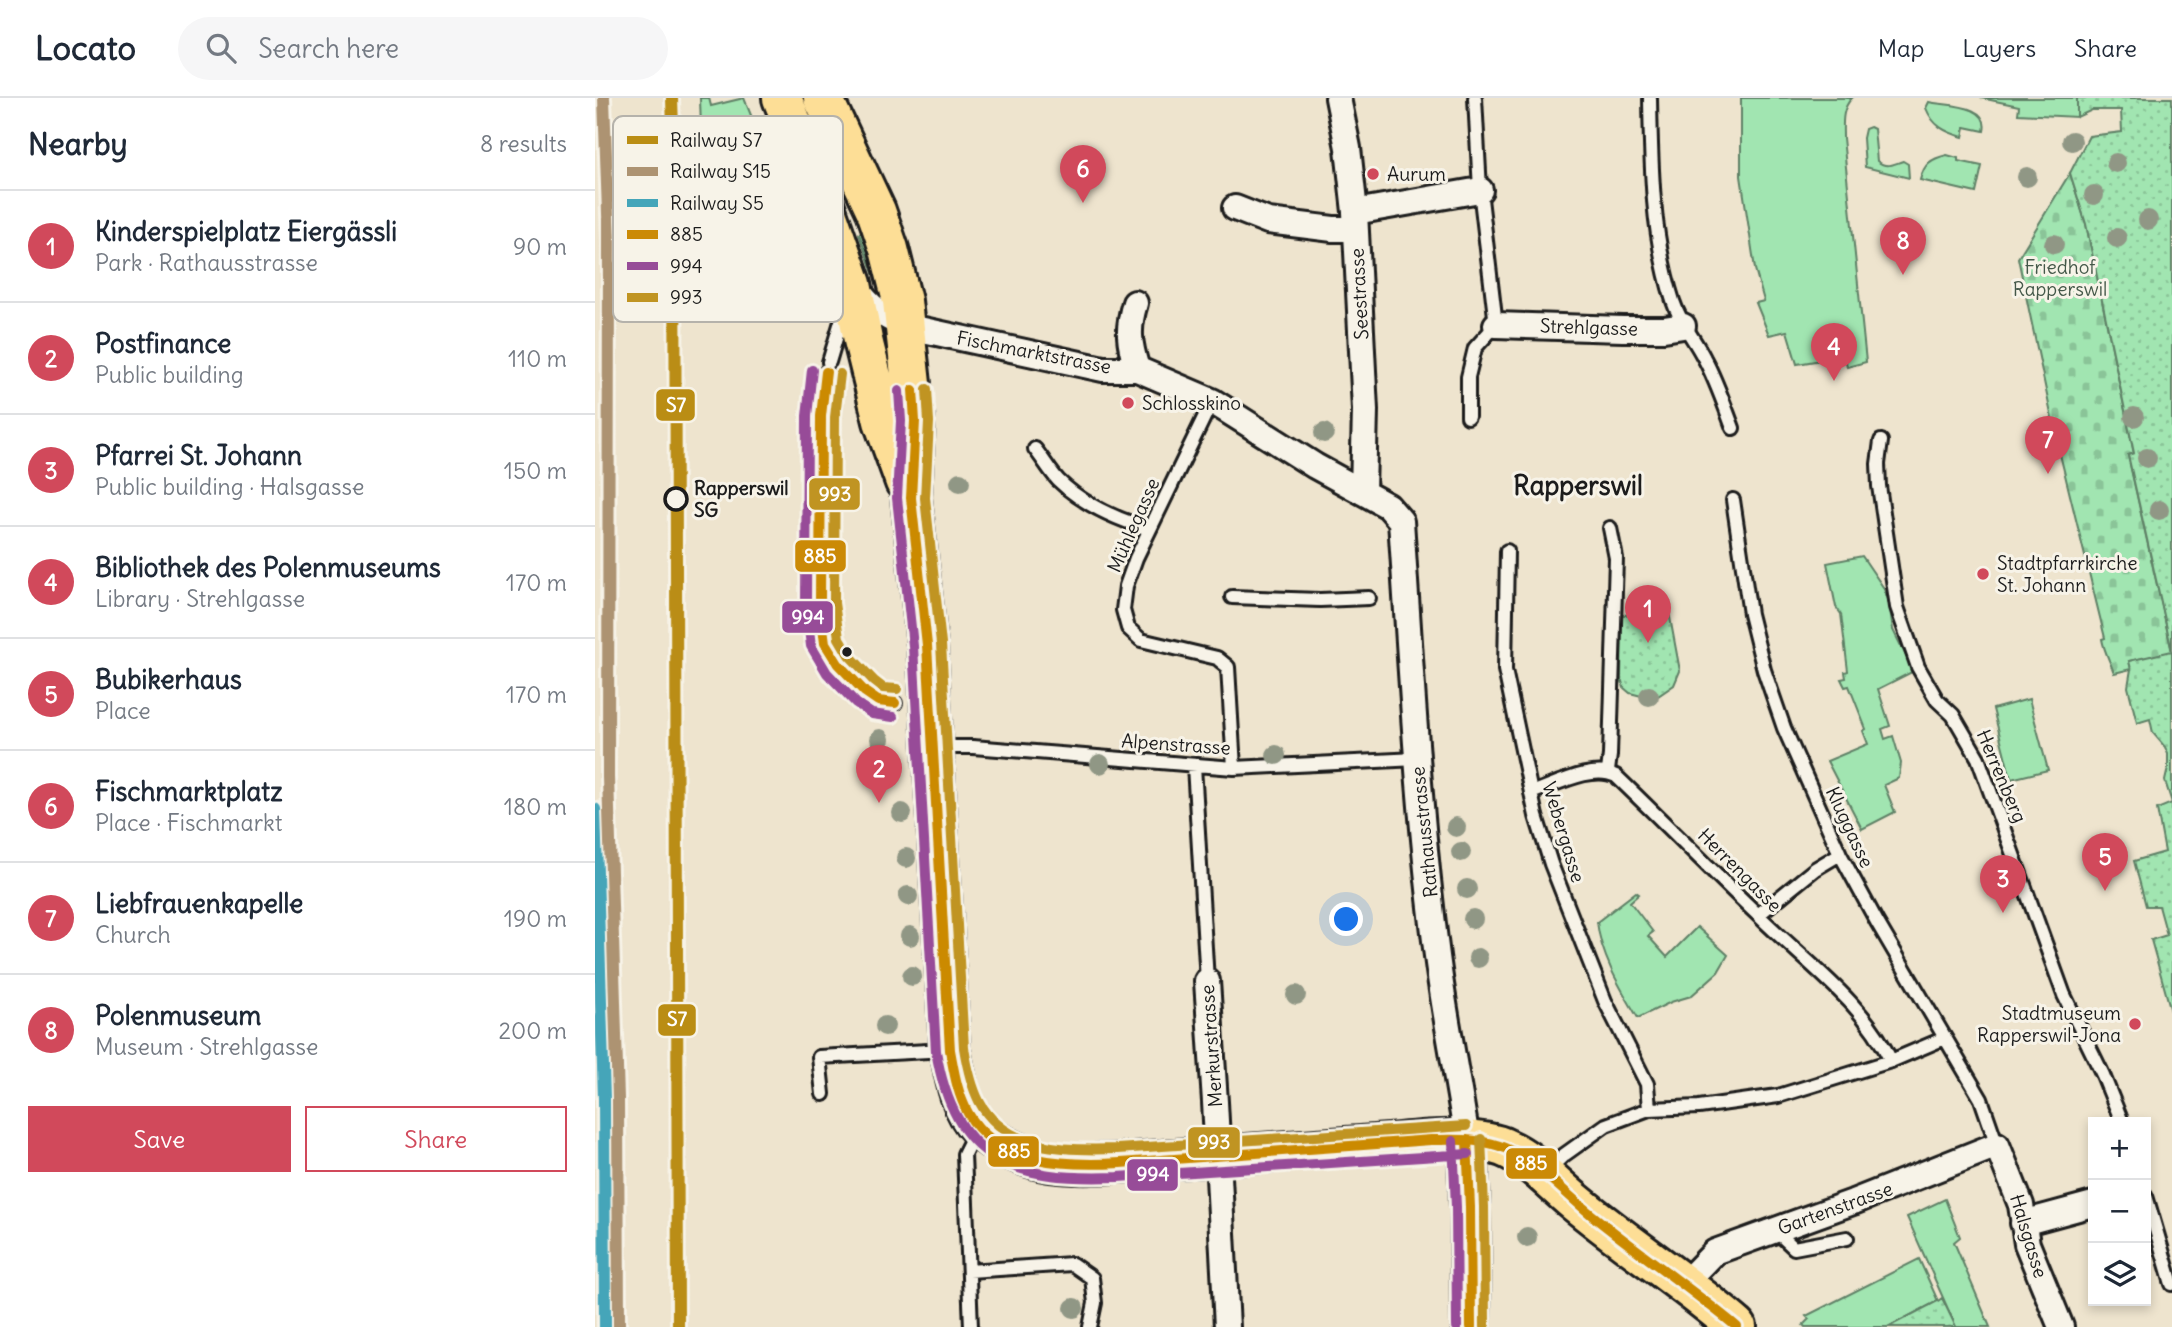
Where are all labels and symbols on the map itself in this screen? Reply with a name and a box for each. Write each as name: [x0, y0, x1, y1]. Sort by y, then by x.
legend: [613, 116, 843, 322]
text: Railway S7: [670, 128, 762, 152]
pin: 6: [1060, 145, 1106, 203]
text: Railway S15: [670, 159, 771, 183]
place label: Aurum: [1387, 162, 1446, 186]
marker: Aurum: [1365, 166, 1381, 182]
text: Railway S5: [670, 191, 764, 215]
pin: 8: [1880, 217, 1926, 275]
text: 885: [670, 222, 703, 246]
street label: Seestrasse: [1345, 247, 1373, 341]
text: 994: [670, 254, 703, 278]
park label: Friedhof Rapperswil: [2013, 255, 2107, 301]
text: 993: [670, 285, 703, 309]
street label: Strehlgasse: [1539, 313, 1639, 341]
pin: 4: [1811, 323, 1857, 381]
street label: Fischmarktstrasse: [955, 325, 1113, 379]
line badge: S7: [655, 388, 696, 422]
place label: Schlosskino: [1142, 391, 1241, 415]
text: S7: [666, 393, 687, 417]
marker: Schlosskino: [1120, 395, 1136, 411]
pin: 7: [2025, 416, 2071, 474]
district label: Rapperswil: [1513, 469, 1643, 502]
street label: Mühlegasse: [1102, 474, 1164, 576]
place label: Rapperswil SG: [694, 476, 789, 522]
line badge: 993: [808, 477, 861, 511]
text: 993: [819, 482, 851, 506]
marker: Rapperswil SG: [664, 487, 688, 511]
line badge: 885: [794, 539, 847, 573]
text: 885: [804, 544, 836, 568]
place label: Stadtpfarrkirche St. Johann: [1997, 551, 2137, 597]
marker: Stadtpfarrkirche St. Johann: [1975, 566, 1991, 582]
pin: 1: [1625, 585, 1671, 643]
line badge: 994: [781, 600, 834, 634]
text: 994: [792, 605, 824, 629]
unlabelled marker: [840, 645, 854, 659]
street label: Herrenberg: [1972, 726, 2032, 826]
street label: Alpenstrasse: [1121, 728, 1231, 760]
pin: 2: [856, 745, 902, 803]
street label: Rathausstrasse: [1405, 765, 1443, 899]
street label: Webergasse: [1537, 779, 1591, 885]
street label: Kluggasse: [1821, 783, 1879, 871]
street label: Herrengasse: [1693, 823, 1787, 917]
pin: 5: [2082, 833, 2128, 891]
pin: 3: [1980, 855, 2026, 913]
your location: [1329, 902, 1363, 936]
street label: Merkurstrasse: [1195, 984, 1227, 1108]
place label: Stadtmuseum Rapperswil-Jona: [1977, 1001, 2121, 1047]
line badge: S7: [657, 1003, 697, 1037]
text: S7: [667, 1007, 688, 1031]
marker: Stadtmuseum Rapperswil-Jona: [2127, 1016, 2143, 1032]
line badge: 993: [1187, 1126, 1241, 1159]
text: 993: [1198, 1130, 1230, 1154]
line badge: 885: [987, 1135, 1040, 1168]
text: 885: [998, 1139, 1030, 1163]
line badge: 885: [1505, 1147, 1558, 1180]
text: 885: [1515, 1151, 1547, 1175]
line badge: 994: [1126, 1158, 1179, 1192]
text: 994: [1137, 1162, 1169, 1186]
street label: Gartenstrasse: [1774, 1176, 1896, 1240]
street label: Halsgasse: [2005, 1191, 2053, 1281]

